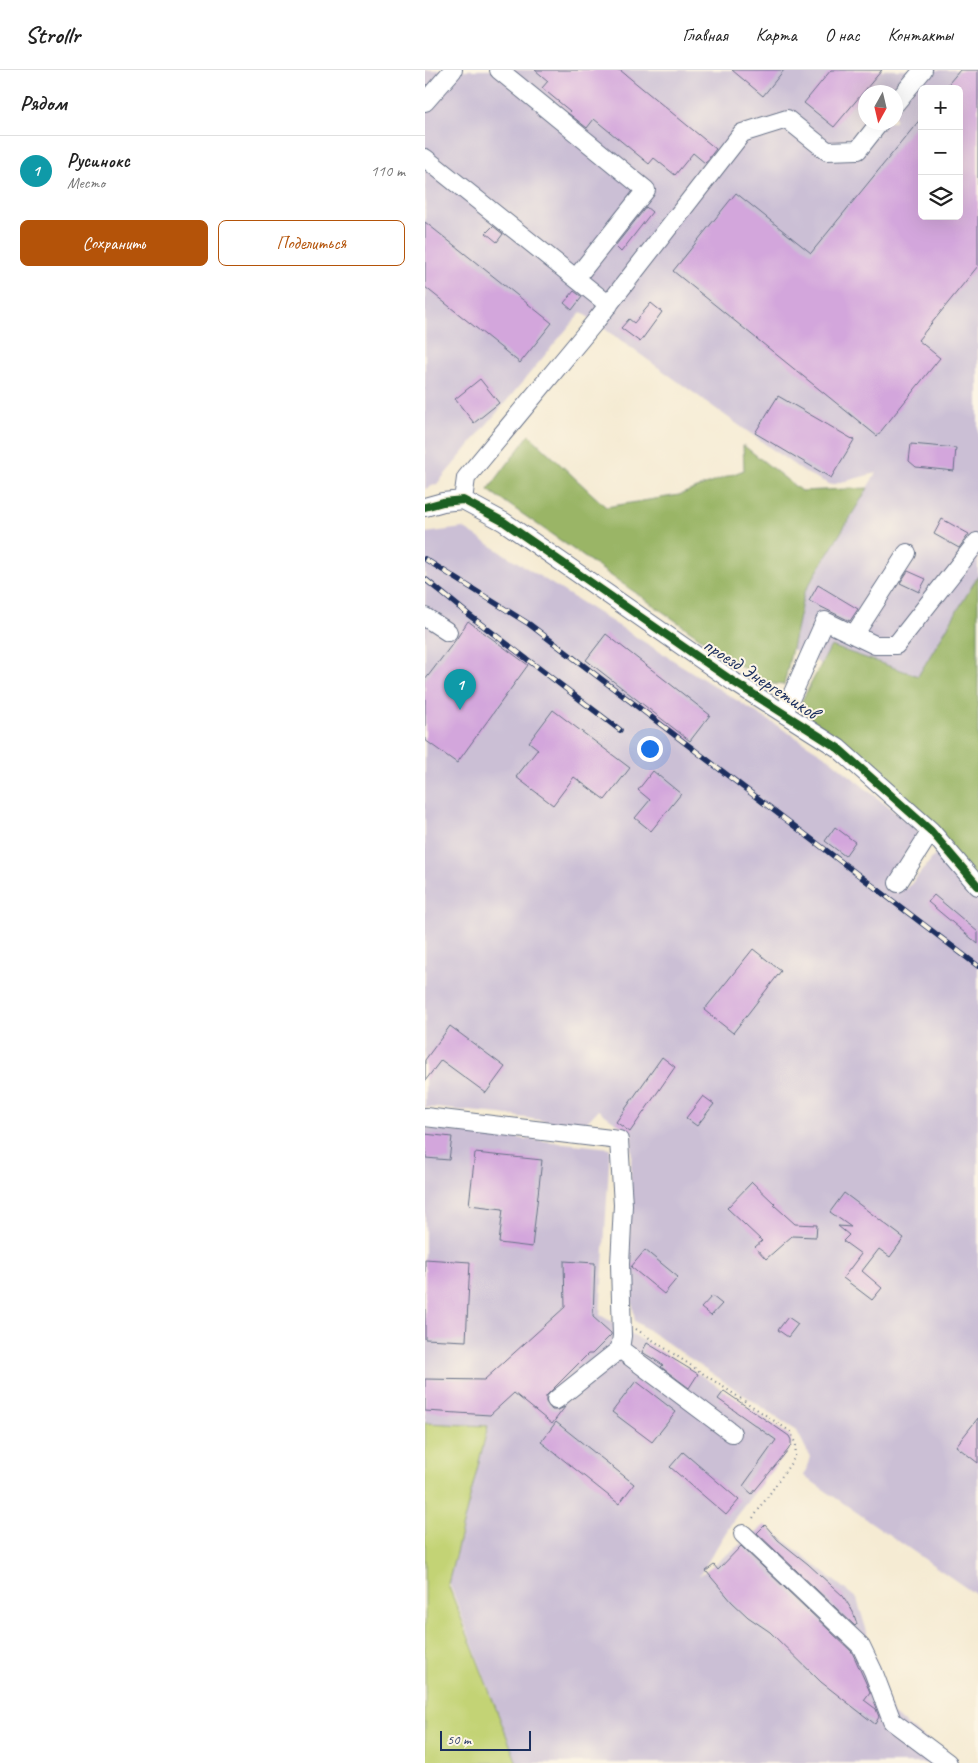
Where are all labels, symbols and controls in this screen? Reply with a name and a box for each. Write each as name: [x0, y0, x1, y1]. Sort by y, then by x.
text: Strollr: [25, 20, 80, 50]
text: Главная: [683, 24, 728, 46]
text: Карта: [756, 24, 797, 46]
text: О нас: [825, 24, 860, 46]
text: Контакты: [888, 24, 953, 46]
north arrow: [858, 85, 903, 130]
map controls: [918, 85, 963, 220]
button: +: [918, 85, 963, 130]
text: Рядом: [20, 90, 67, 116]
button: −: [918, 130, 963, 175]
text: Русинокс: [67, 149, 130, 173]
text: 1: [32, 161, 40, 181]
text: 110 m: [371, 161, 405, 181]
text: Место: [67, 173, 105, 193]
button: layers: [918, 175, 963, 220]
button: Сохранить: [20, 220, 208, 266]
button: Поделиться: [218, 220, 405, 266]
street label: проезд Энергетиков: [699, 632, 827, 727]
pin: 1: [444, 669, 476, 710]
your location: [637, 736, 663, 762]
scale bar: [440, 1728, 531, 1751]
text: 50 m: [447, 1731, 471, 1748]

